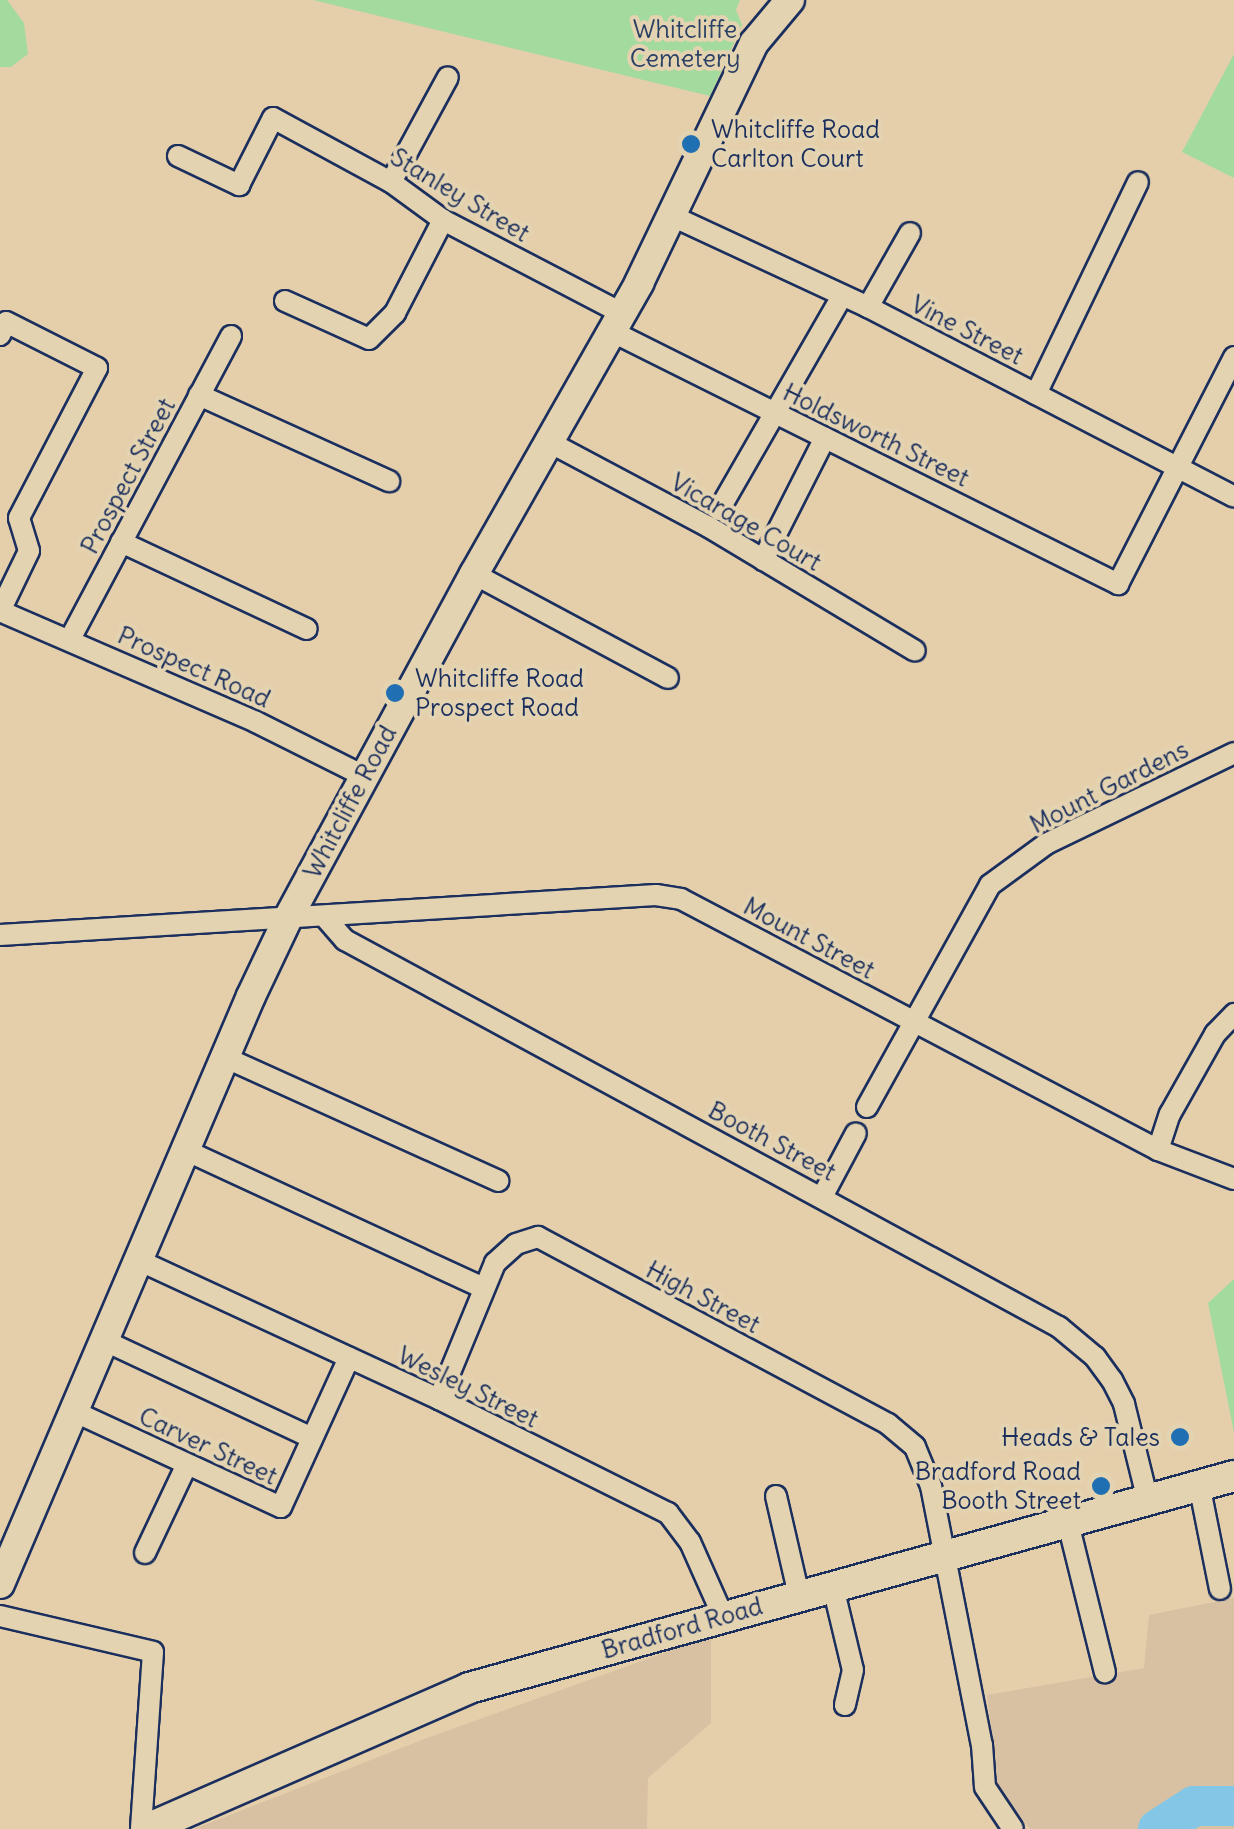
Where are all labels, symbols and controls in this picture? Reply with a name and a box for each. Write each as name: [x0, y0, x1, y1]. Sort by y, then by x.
park label: Whitcliffe Cemetery: [630, 15, 740, 74]
place label: Whitcliffe Road Carlton Court: [711, 115, 880, 174]
marker: Whitcliffe Road Carlton Court: [680, 133, 702, 155]
street label: Stanley Street: [385, 142, 535, 248]
street label: Vine Street: [906, 289, 1028, 371]
street label: Holdsworth Street: [778, 377, 974, 493]
street label: Prospect Street: [74, 393, 182, 559]
street label: Vicarage Court: [665, 467, 827, 577]
street label: Prospect Road: [113, 620, 275, 714]
place label: Whitcliffe Road Prospect Road: [415, 664, 584, 723]
marker: Whitcliffe Road Prospect Road: [384, 682, 406, 704]
street label: Whitcliffe Road: [297, 720, 403, 884]
street label: Mount Gardens: [1025, 734, 1193, 840]
street label: Mount Street: [738, 891, 880, 985]
street label: Booth Street: [703, 1095, 841, 1187]
street label: High Street: [641, 1255, 765, 1339]
street label: Wesley Street: [393, 1340, 543, 1434]
street label: Carver Street: [134, 1401, 282, 1491]
place label: Heads & Tales: [1001, 1422, 1160, 1452]
marker: Heads & Tales: [1169, 1426, 1191, 1448]
place label: Bradford Road Booth Street: [915, 1457, 1081, 1516]
marker: Bradford Road Booth Street: [1090, 1475, 1112, 1497]
street label: Bradford Road: [598, 1591, 766, 1665]

